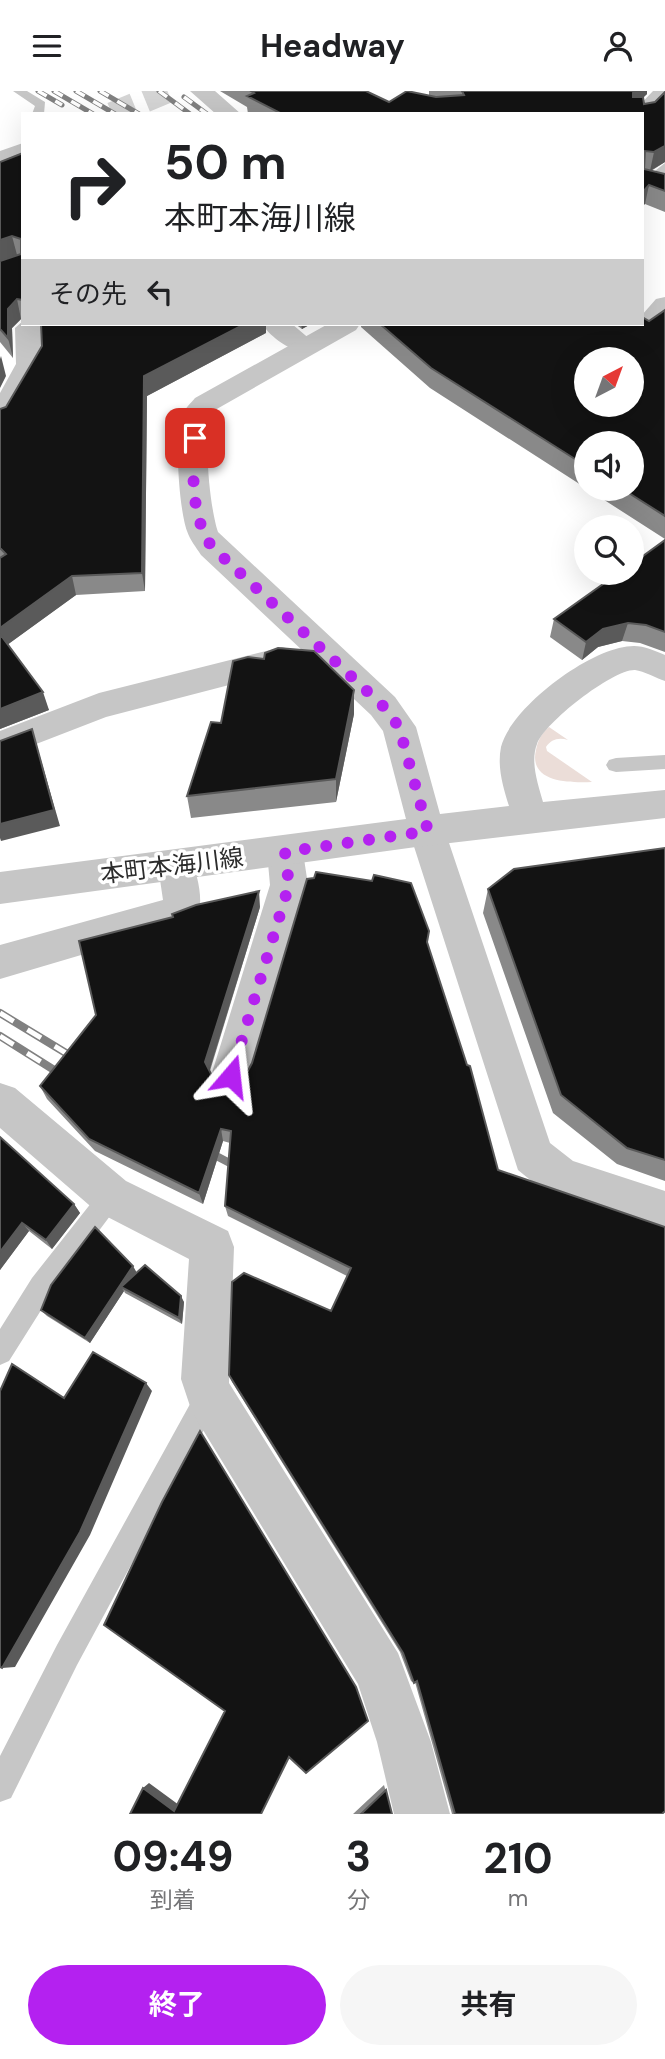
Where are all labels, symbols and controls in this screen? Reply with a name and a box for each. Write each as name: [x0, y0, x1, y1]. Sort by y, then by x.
text: Headway: [260, 25, 405, 67]
icon: menu: [28, 27, 66, 65]
icon: person: [599, 27, 637, 65]
text: 50 m: [164, 130, 287, 194]
icon: right: [49, 140, 140, 231]
text: 本町本海川線: [164, 197, 356, 239]
icon: left: [141, 273, 179, 311]
text: その先: [49, 277, 127, 311]
north arrow: [574, 347, 644, 417]
map controls: [574, 347, 644, 585]
pin: [165, 408, 225, 468]
icon: arrive: [176, 419, 214, 457]
button: sound: [574, 431, 644, 501]
button: search: [574, 515, 644, 585]
street label: 本町本海川線: [99, 841, 245, 890]
position arrow: [194, 1039, 268, 1113]
text: 09:49: [112, 1829, 233, 1884]
text: 3: [346, 1829, 371, 1884]
text: 210: [483, 1831, 553, 1886]
text: m: [508, 1883, 528, 1913]
text: 到着: [150, 1885, 196, 1915]
text: 分: [347, 1885, 370, 1915]
button: 終了: [28, 1965, 326, 2045]
button: 共有: [340, 1965, 637, 2045]

